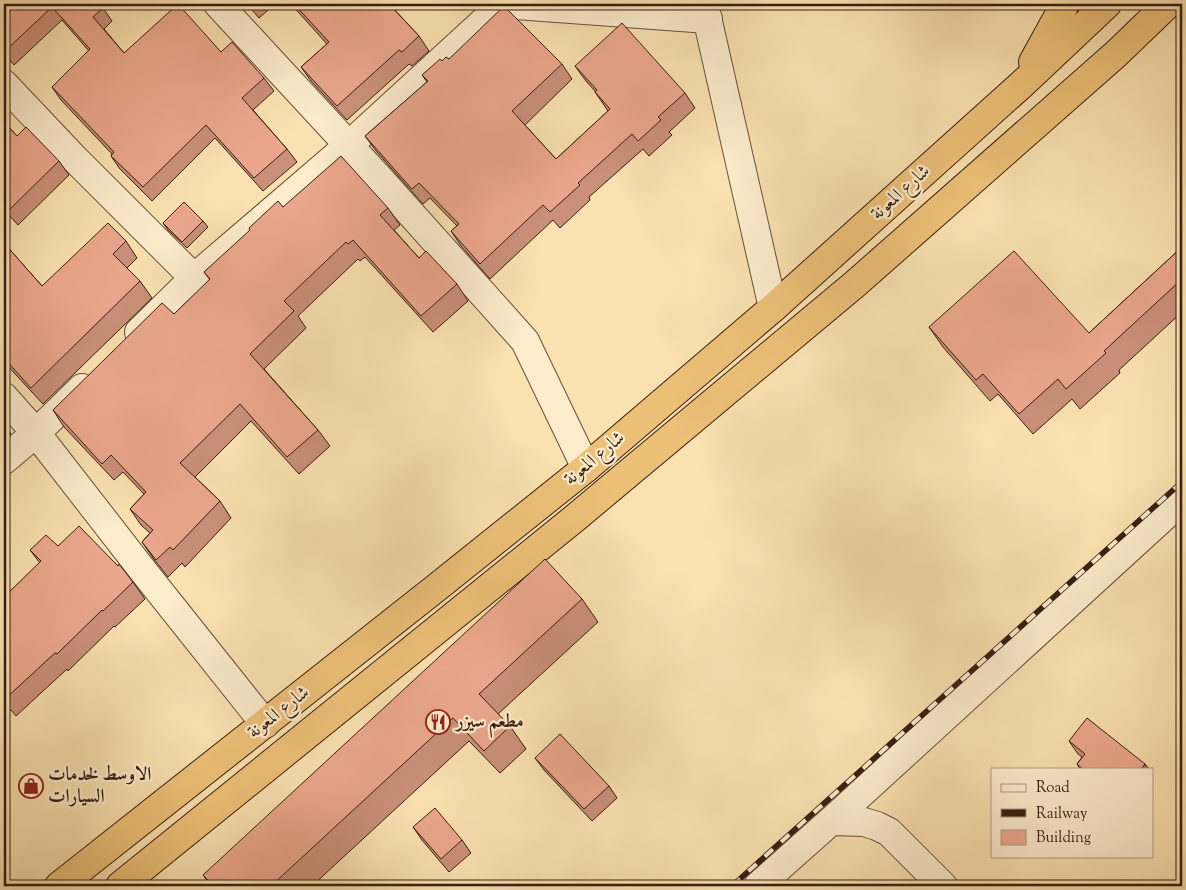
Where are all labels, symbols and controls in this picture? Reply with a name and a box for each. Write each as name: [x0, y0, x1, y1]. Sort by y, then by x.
street label: شارع المعونة: [865, 159, 937, 227]
street label: شارع المعونة: [559, 425, 631, 493]
street label: شارع المعونة: [242, 680, 316, 746]
restaurant icon: مطعم سيزر: [425, 709, 451, 735]
place label: مطعم سيزر: [454, 709, 524, 738]
place label: الاوسط لخدمات السيارات: [48, 762, 151, 811]
legend: [991, 768, 1154, 858]
shop icon: الاوسط لخدمات السيارات: [18, 773, 44, 799]
text: Road: [1036, 778, 1070, 799]
text: Railway: [1036, 804, 1088, 825]
text: Building: [1036, 828, 1091, 849]

